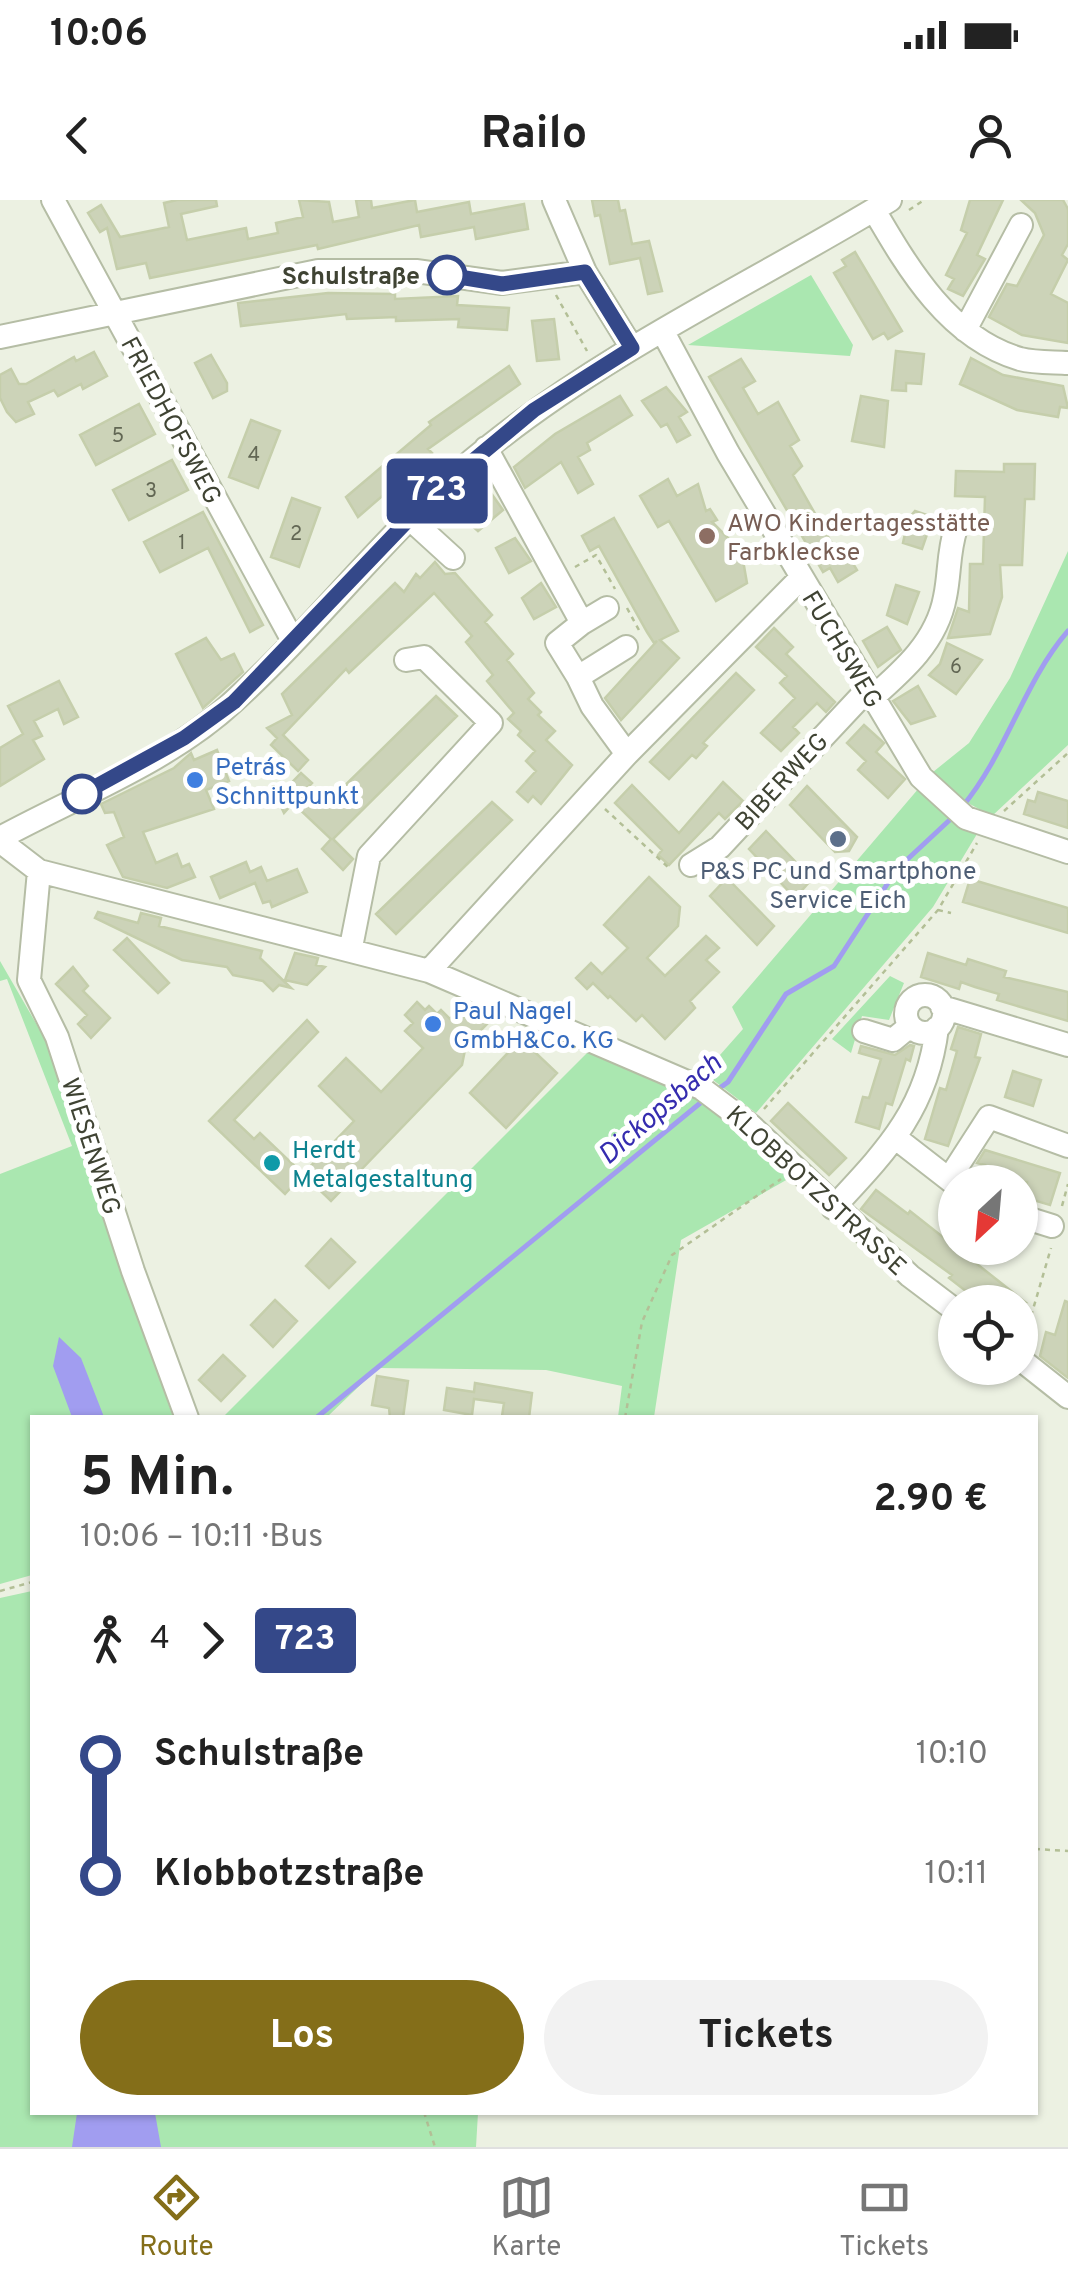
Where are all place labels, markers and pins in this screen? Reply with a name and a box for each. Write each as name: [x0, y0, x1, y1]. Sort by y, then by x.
marker: Schulstraße: [428, 256, 466, 294]
place label: Schulstraße: [282, 262, 420, 294]
place label: AWO Kindertagesstätte Farbkleckse: [727, 509, 990, 570]
marker: AWO Kindertagesstätte Farbkleckse: [696, 525, 718, 547]
place label: Petra´s Schnittpunkt: [215, 753, 359, 814]
marker: Petra´s Schnittpunkt: [184, 769, 206, 791]
unlabelled marker: [63, 775, 101, 813]
marker: P&S PC und Smartphone Service Eich: [827, 828, 849, 850]
place label: P&S PC und Smartphone Service Eich: [700, 857, 976, 918]
place label: Paul Nagel GmbH&Co. KG: [453, 997, 614, 1058]
marker: Paul Nagel GmbH&Co. KG: [422, 1013, 444, 1035]
place label: Herdt Metalgestaltung: [292, 1136, 473, 1197]
marker: Herdt Metalgestaltung: [261, 1152, 283, 1174]

